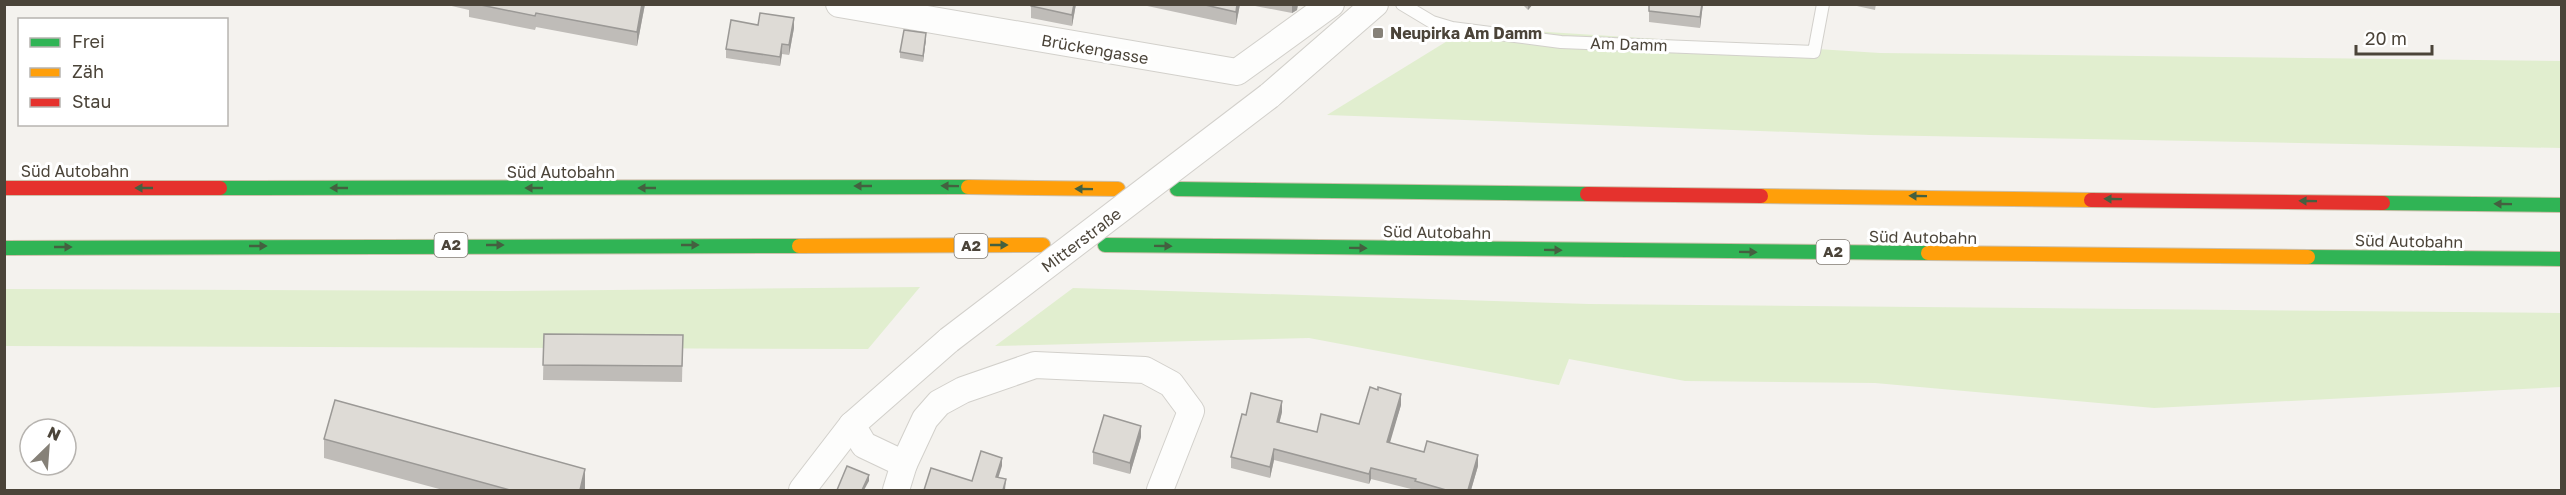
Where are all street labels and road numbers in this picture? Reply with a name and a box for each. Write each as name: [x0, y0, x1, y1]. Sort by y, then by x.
street label: Brückengasse: [1040, 30, 1150, 68]
street label: Am Damm: [1590, 33, 1668, 55]
street label: Süd Autobahn: [21, 161, 129, 181]
street label: Süd Autobahn: [507, 162, 615, 182]
street label: Mitterstraße: [1037, 203, 1125, 277]
street label: Süd Autobahn: [1383, 221, 1491, 243]
street label: Süd Autobahn: [1869, 226, 1977, 248]
street label: Süd Autobahn: [2355, 230, 2463, 252]
road number: A2: [434, 233, 468, 257]
road number: A2: [954, 234, 988, 258]
road number: A2: [1816, 240, 1850, 264]

